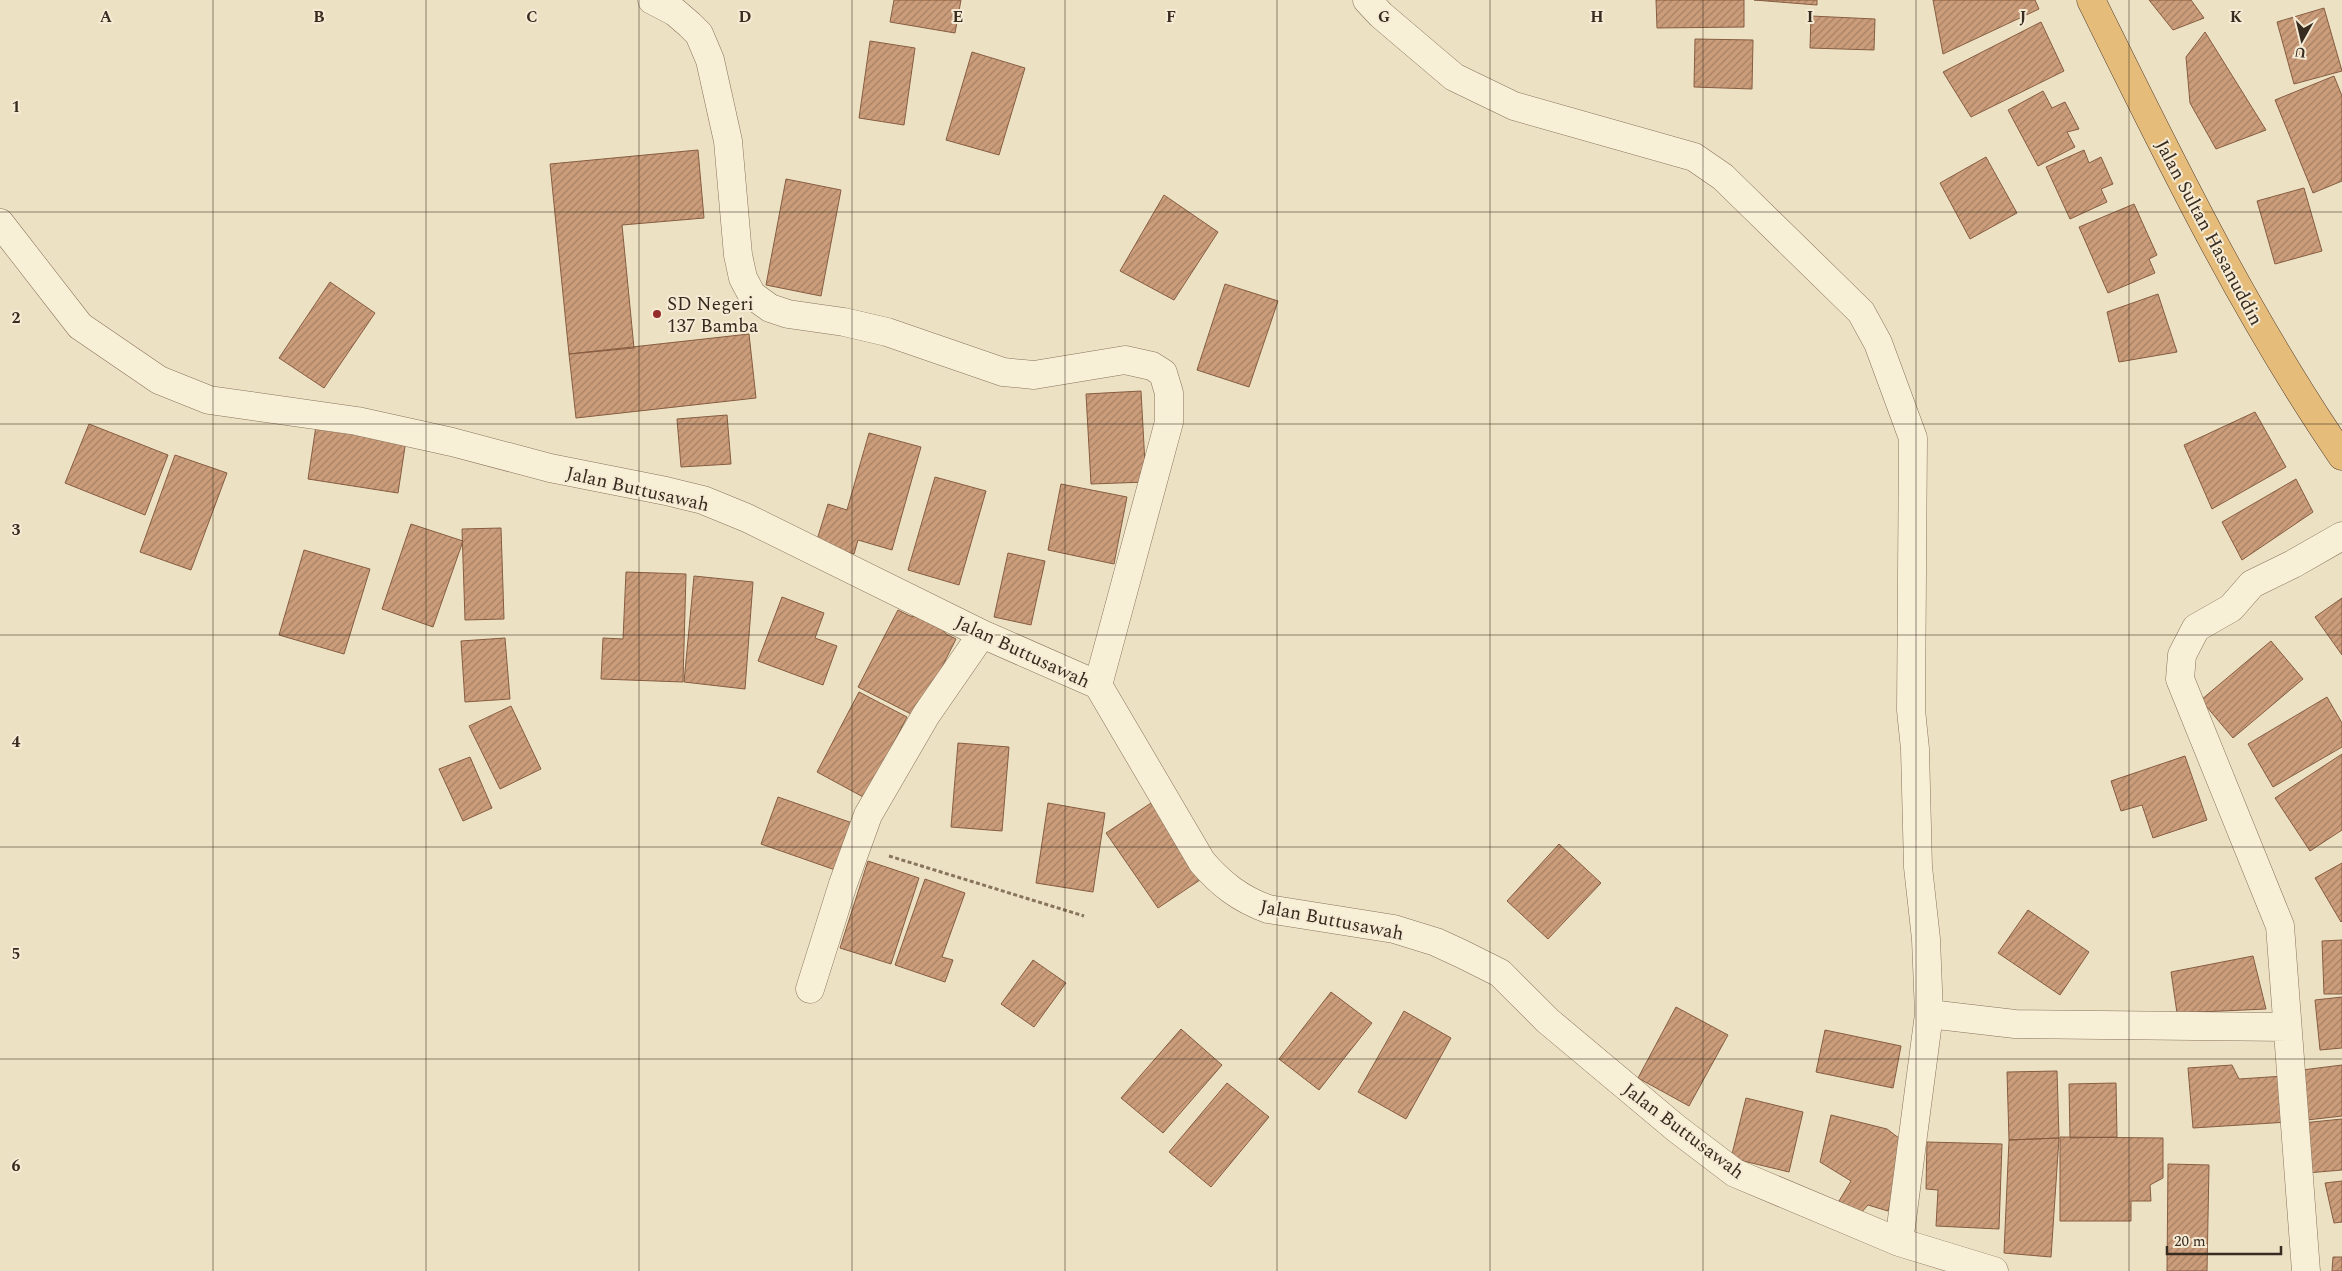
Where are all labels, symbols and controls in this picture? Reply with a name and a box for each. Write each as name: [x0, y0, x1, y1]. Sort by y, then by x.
text: A: [100, 5, 113, 29]
text: B: [313, 5, 325, 29]
text: C: [526, 5, 538, 29]
text: D: [739, 5, 752, 29]
text: E: [953, 5, 963, 29]
text: F: [1166, 5, 1176, 29]
text: G: [1378, 5, 1390, 29]
text: H: [1590, 5, 1604, 29]
text: I: [1807, 5, 1813, 29]
text: J: [2020, 5, 2027, 29]
text: K: [2230, 5, 2243, 29]
north arrow: [2277, 15, 2327, 65]
text: U: [2293, 41, 2308, 64]
text: 1: [12, 95, 20, 119]
street label: Jalan Sultan Hasanuddin: [2147, 134, 2270, 331]
place label: SD Negeri 137 Bamba: [667, 290, 759, 341]
text: 2: [12, 306, 21, 330]
marker: SD Negeri 137 Bamba: [651, 308, 663, 320]
street label: Jalan Buttusawah: [563, 459, 712, 520]
text: 3: [12, 518, 21, 542]
street label: Jalan Buttusawah: [950, 608, 1095, 696]
text: 4: [12, 730, 21, 754]
street label: Jalan Buttusawah: [1257, 892, 1406, 949]
text: 5: [12, 942, 20, 966]
street label: Jalan Buttusawah: [1616, 1076, 1750, 1187]
text: 6: [12, 1154, 21, 1178]
scale bar: [2167, 1224, 2281, 1256]
text: 20 m: [2174, 1230, 2206, 1253]

